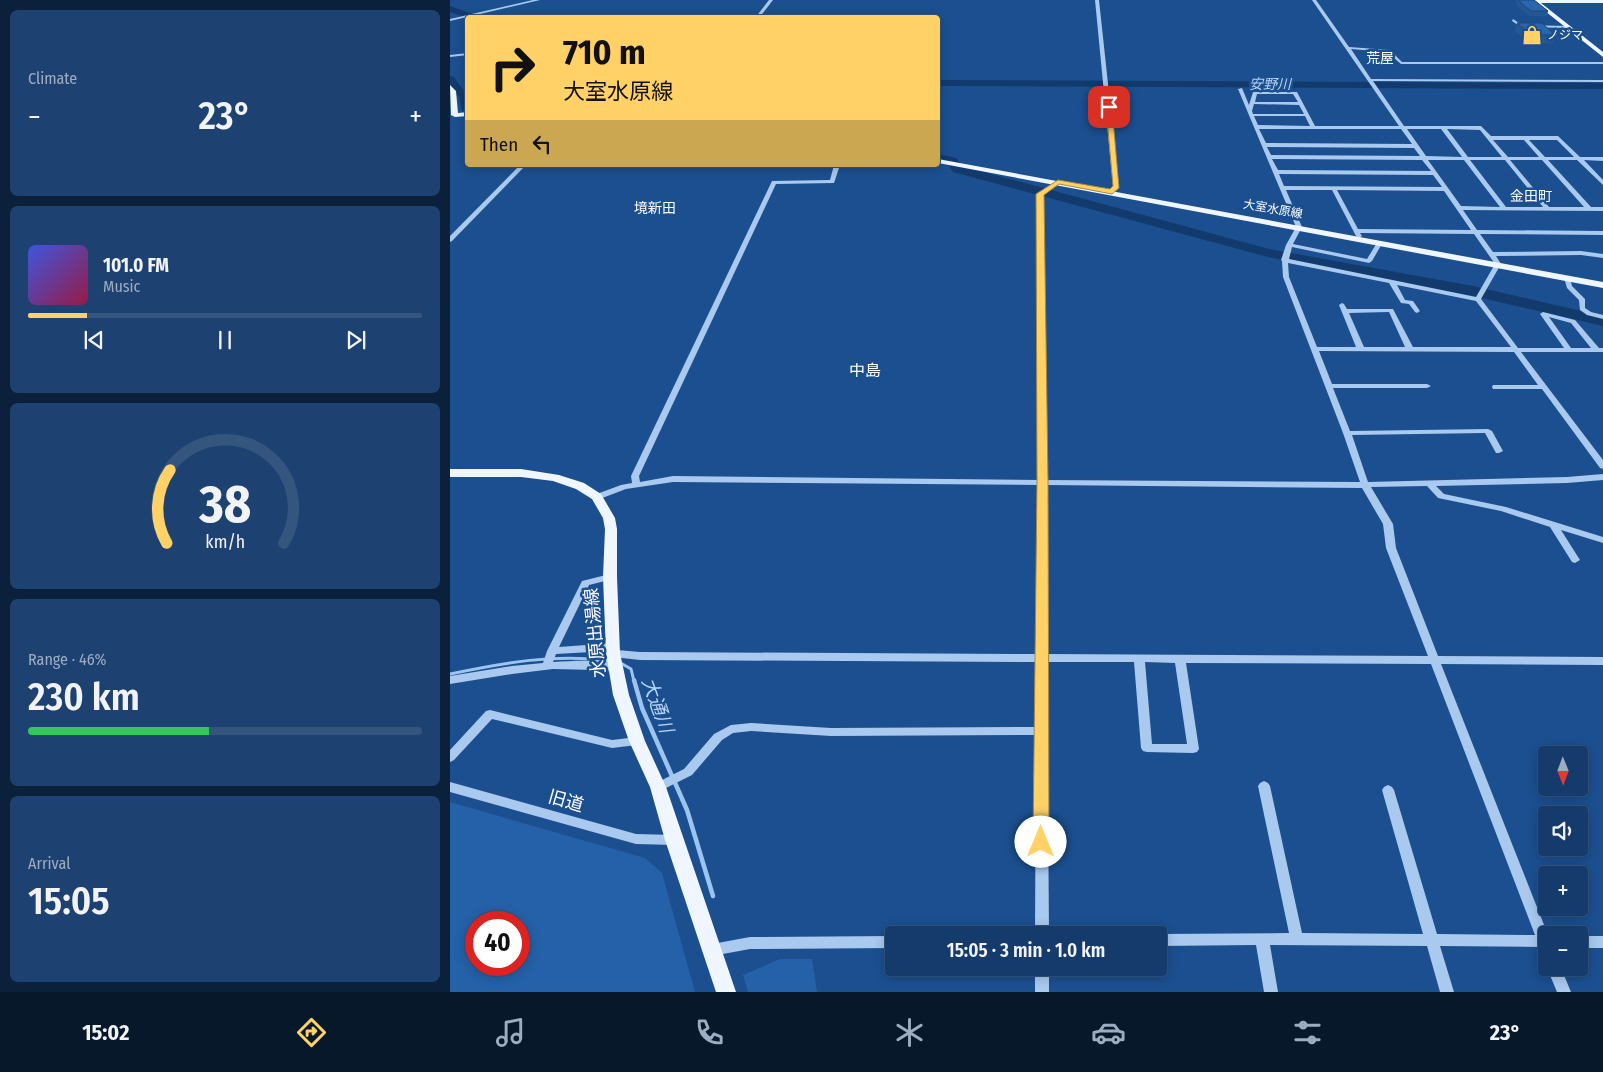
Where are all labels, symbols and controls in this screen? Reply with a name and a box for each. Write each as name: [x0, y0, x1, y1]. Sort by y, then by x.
shop icon: ノジマ: [1521, 24, 1543, 46]
place label: ノジマ: [1547, 28, 1583, 42]
text: 710 m: [563, 31, 646, 73]
icon: right: [480, 35, 545, 100]
district label: 荒屋: [1366, 50, 1394, 67]
text: Climate: [28, 69, 77, 88]
water label: 安野川: [1249, 76, 1293, 93]
text: 大室水原線: [563, 78, 673, 105]
pin: [1088, 86, 1130, 128]
text: 23°: [198, 93, 251, 139]
icon: arrive: [1095, 93, 1123, 121]
text: −: [28, 100, 41, 133]
text: +: [409, 100, 422, 133]
icon: left: [528, 130, 556, 158]
text: Then: [480, 133, 518, 156]
district label: 金田町: [1510, 188, 1552, 205]
street label: 大室水原線: [1242, 197, 1304, 221]
district label: 境新田: [634, 200, 676, 217]
text: 101.0 FM: [103, 254, 169, 277]
text: Music: [103, 277, 140, 296]
icon: previous: [80, 326, 108, 354]
icon: pause: [211, 326, 239, 354]
icon: next: [342, 326, 370, 354]
district label: 中島: [849, 361, 881, 380]
text: 38: [198, 473, 251, 536]
text: km/h: [205, 531, 245, 553]
street label: 水原出湯線: [580, 587, 610, 679]
text: Range · 46%: [28, 650, 107, 669]
text: 230 km: [28, 674, 140, 720]
water label: 大通川: [637, 674, 679, 738]
north arrow: [1538, 746, 1588, 796]
map controls: [1538, 746, 1588, 976]
street label: 旧道: [546, 785, 586, 817]
button: sound: [1538, 806, 1588, 856]
position arrow: [1014, 815, 1066, 867]
text: Arrival: [28, 854, 70, 873]
button: +: [1538, 866, 1588, 916]
text: 15:05: [28, 878, 110, 924]
speed limit sign: 40: [465, 911, 530, 976]
button: −: [1538, 926, 1588, 976]
text: 15:05 · 3 min · 1.0 km: [947, 939, 1105, 962]
icon: directions: [294, 1015, 329, 1050]
icon: music: [493, 1015, 528, 1050]
icon: phone: [692, 1015, 727, 1050]
icon: climate: [892, 1015, 927, 1050]
icon: car: [1091, 1015, 1126, 1050]
icon: filters: [1290, 1015, 1325, 1050]
text: 15:02: [82, 1019, 129, 1046]
text: 23°: [1490, 1019, 1521, 1046]

